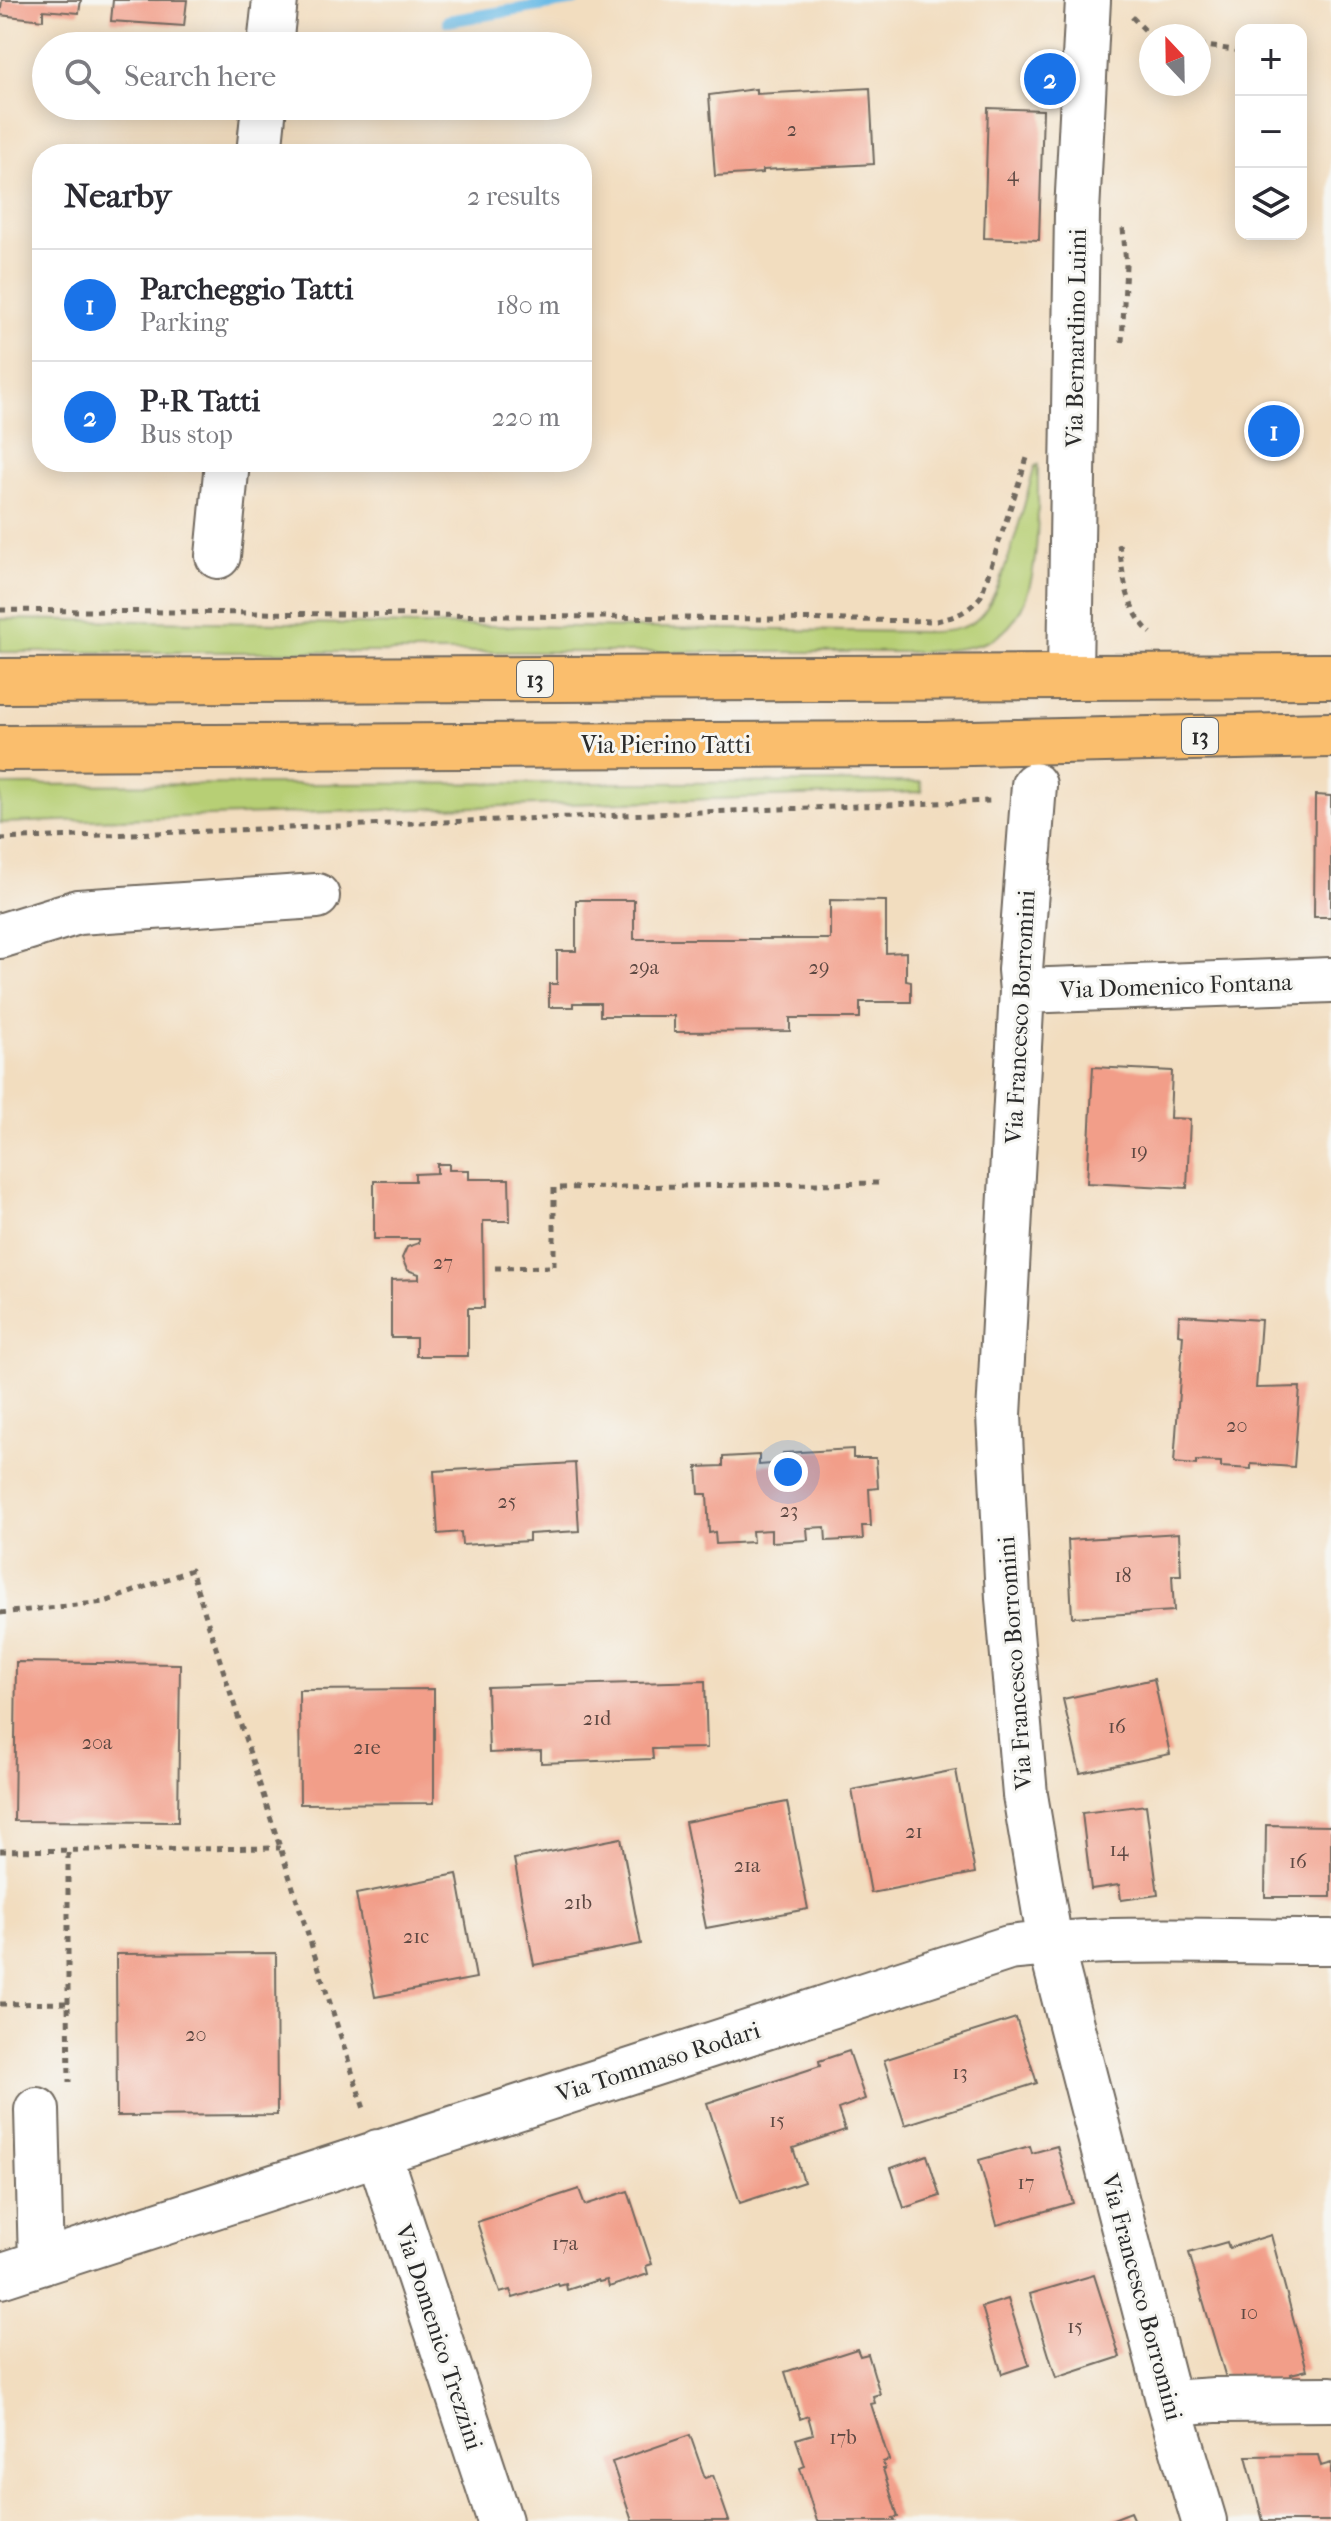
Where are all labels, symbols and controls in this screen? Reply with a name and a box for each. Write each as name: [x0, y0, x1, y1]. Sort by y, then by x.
north arrow: [1139, 24, 1211, 96]
map controls: [1235, 24, 1307, 240]
button: +: [1235, 24, 1307, 96]
search box: [32, 32, 592, 120]
pin: 2: [1024, 49, 1076, 109]
icon: search: [60, 54, 104, 98]
text: Search here: [124, 59, 276, 94]
button: −: [1235, 96, 1307, 168]
house number: 2: [787, 118, 797, 141]
house number: 4: [1007, 163, 1020, 186]
button: layers: [1235, 168, 1307, 240]
text: Nearby: [64, 176, 171, 216]
text: 2 results: [467, 181, 560, 212]
street label: Via Bernardino Luini: [1060, 228, 1092, 449]
text: Parcheggio Tatti: [140, 272, 353, 307]
text: 1: [85, 290, 95, 321]
text: 180 m: [496, 290, 560, 321]
text: Parking: [140, 307, 228, 338]
text: P+R Tatti: [140, 384, 260, 419]
pin: 1: [1248, 401, 1300, 461]
text: 2: [83, 402, 97, 433]
text: 220 m: [492, 402, 560, 433]
text: Bus stop: [140, 419, 233, 450]
road number: 13: [517, 661, 553, 697]
road number: 13: [1182, 718, 1218, 754]
street label: Via Pierino Tatti: [580, 731, 751, 759]
street label: Via Francesco Borromini: [999, 889, 1041, 1146]
house number: 29a: [629, 956, 660, 979]
house number: 29: [809, 956, 829, 979]
street label: Via Domenico Fontana: [1058, 968, 1294, 1004]
house number: 19: [1130, 1140, 1148, 1163]
house number: 27: [433, 1251, 453, 1274]
house number: 20: [1226, 1414, 1248, 1437]
your location: [768, 1452, 808, 1492]
house number: 25: [498, 1490, 516, 1513]
house number: 23: [780, 1499, 798, 1522]
street label: Via Francesco Borromini: [992, 1535, 1038, 1792]
house number: 18: [1114, 1564, 1132, 1587]
house number: 21d: [583, 1707, 612, 1730]
house number: 16: [1108, 1715, 1126, 1738]
house number: 20a: [82, 1731, 113, 1754]
house number: 21e: [353, 1736, 381, 1759]
house number: 21: [905, 1820, 923, 1843]
house number: 14: [1110, 1838, 1130, 1861]
house number: 16: [1289, 1850, 1307, 1873]
house number: 21a: [734, 1854, 761, 1877]
house number: 21b: [564, 1891, 592, 1914]
house number: 21c: [403, 1925, 429, 1948]
street label: Via Tommaso Rodari: [552, 2016, 764, 2109]
house number: 20: [185, 2023, 207, 2046]
house number: 13: [952, 2061, 968, 2084]
house number: 15: [769, 2109, 785, 2132]
street label: Via Francesco Borromini: [1095, 2170, 1188, 2423]
house number: 17: [1018, 2171, 1035, 2194]
street label: Via Domenico Trezzini: [389, 2220, 489, 2453]
house number: 17a: [552, 2232, 579, 2255]
house number: 10: [1240, 2301, 1258, 2324]
house number: 15: [1067, 2315, 1083, 2338]
house number: 17b: [829, 2426, 857, 2449]

